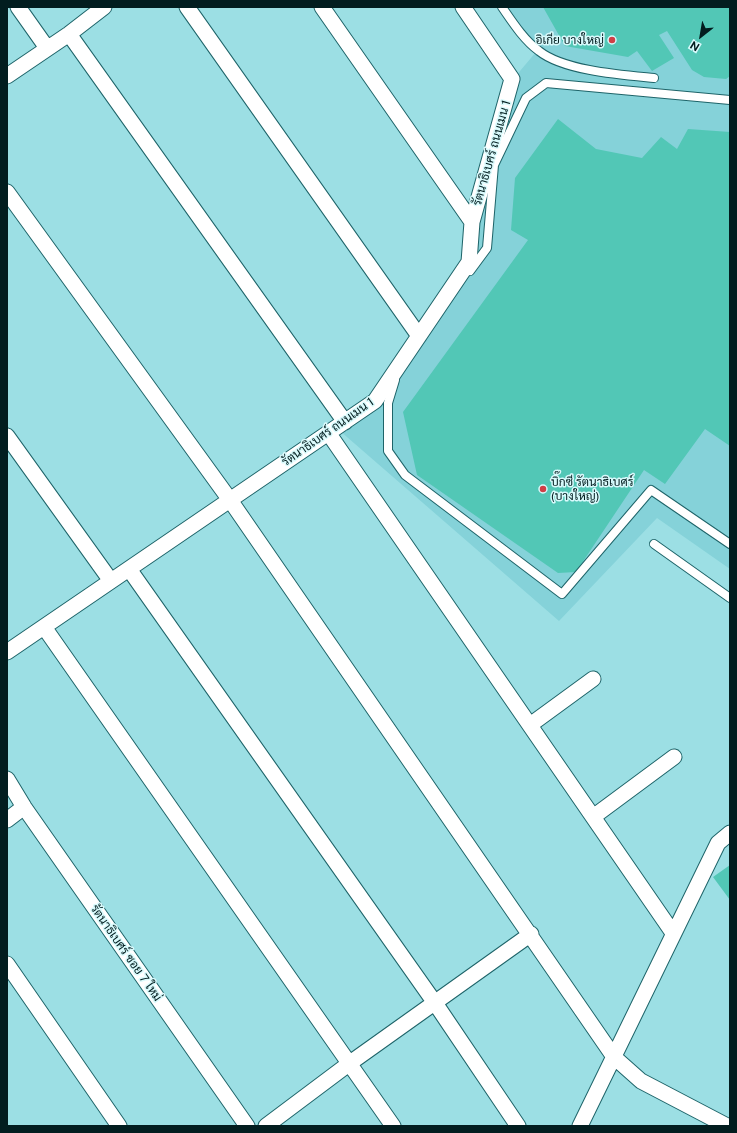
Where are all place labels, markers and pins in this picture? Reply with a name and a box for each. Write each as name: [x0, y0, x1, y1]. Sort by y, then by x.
place label: อิเกีย บางใหญ่: [535, 33, 604, 47]
marker: อิเกีย บางใหญ่: [607, 35, 617, 45]
place label: บิ๊กซี รัตนาธิเบศร์ (บางใหญ่): [551, 475, 634, 503]
marker: บิ๊กซี รัตนาธิเบศร์ (บางใหญ่): [538, 484, 548, 494]

